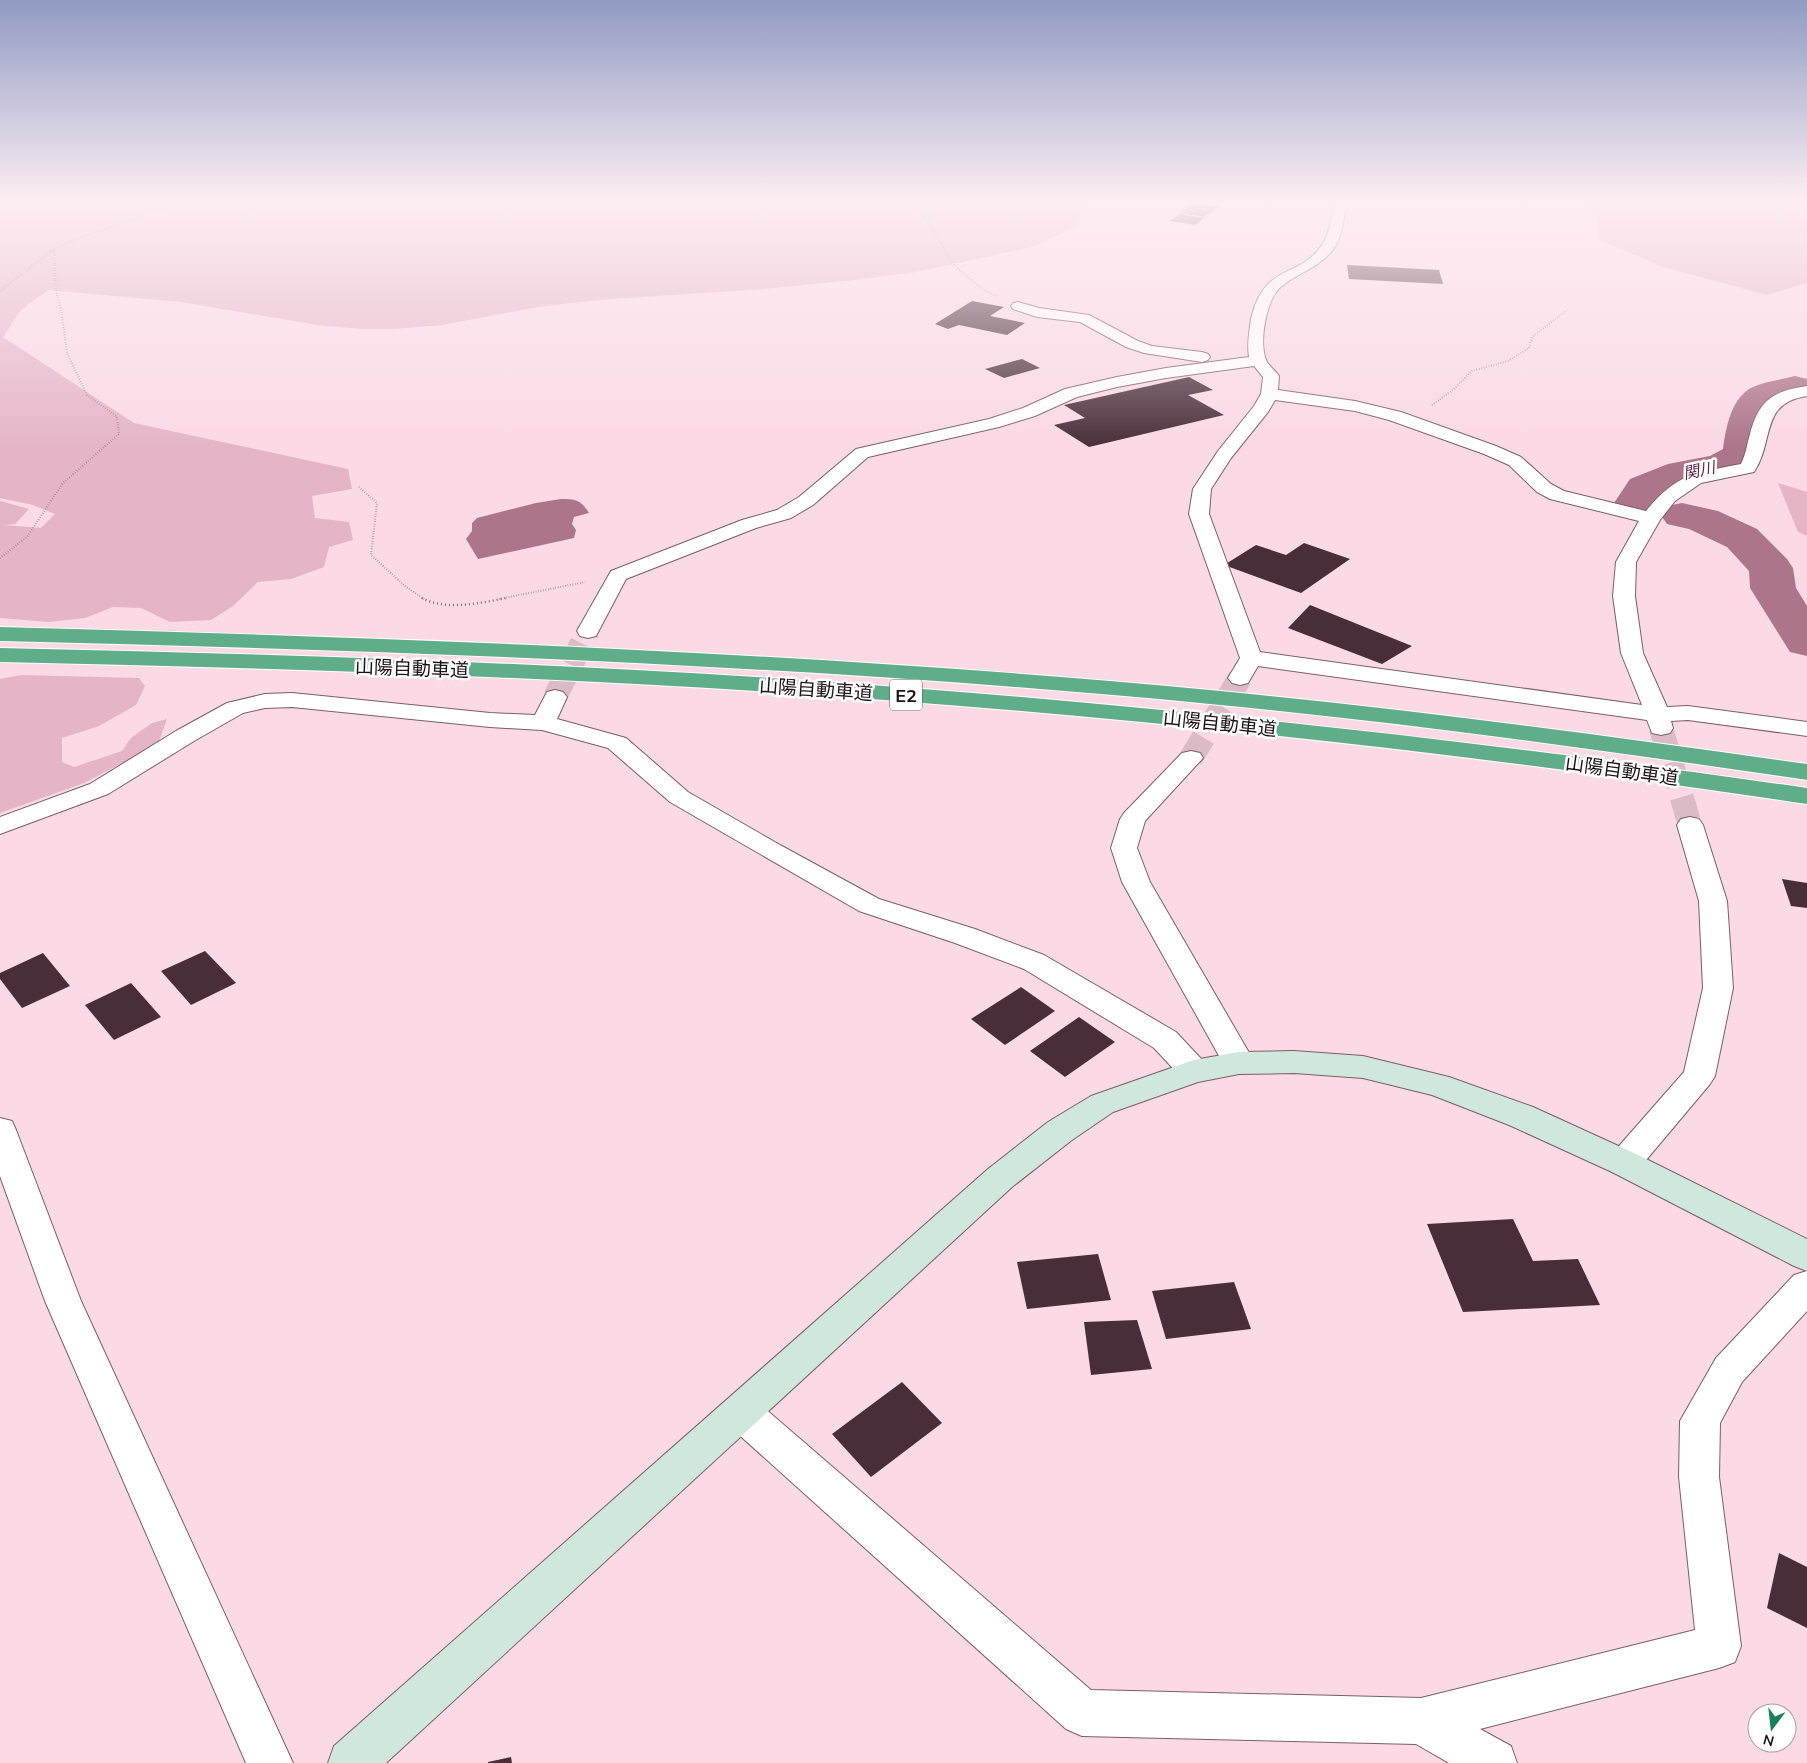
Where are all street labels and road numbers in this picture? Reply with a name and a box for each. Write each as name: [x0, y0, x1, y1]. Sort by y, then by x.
street label: 山陽自動車道: [355, 654, 469, 682]
street label: 山陽自動車道: [758, 673, 874, 705]
road number: E2: [890, 680, 922, 710]
street label: 山陽自動車道: [1162, 705, 1278, 741]
street label: 山陽自動車道: [1564, 750, 1680, 790]

